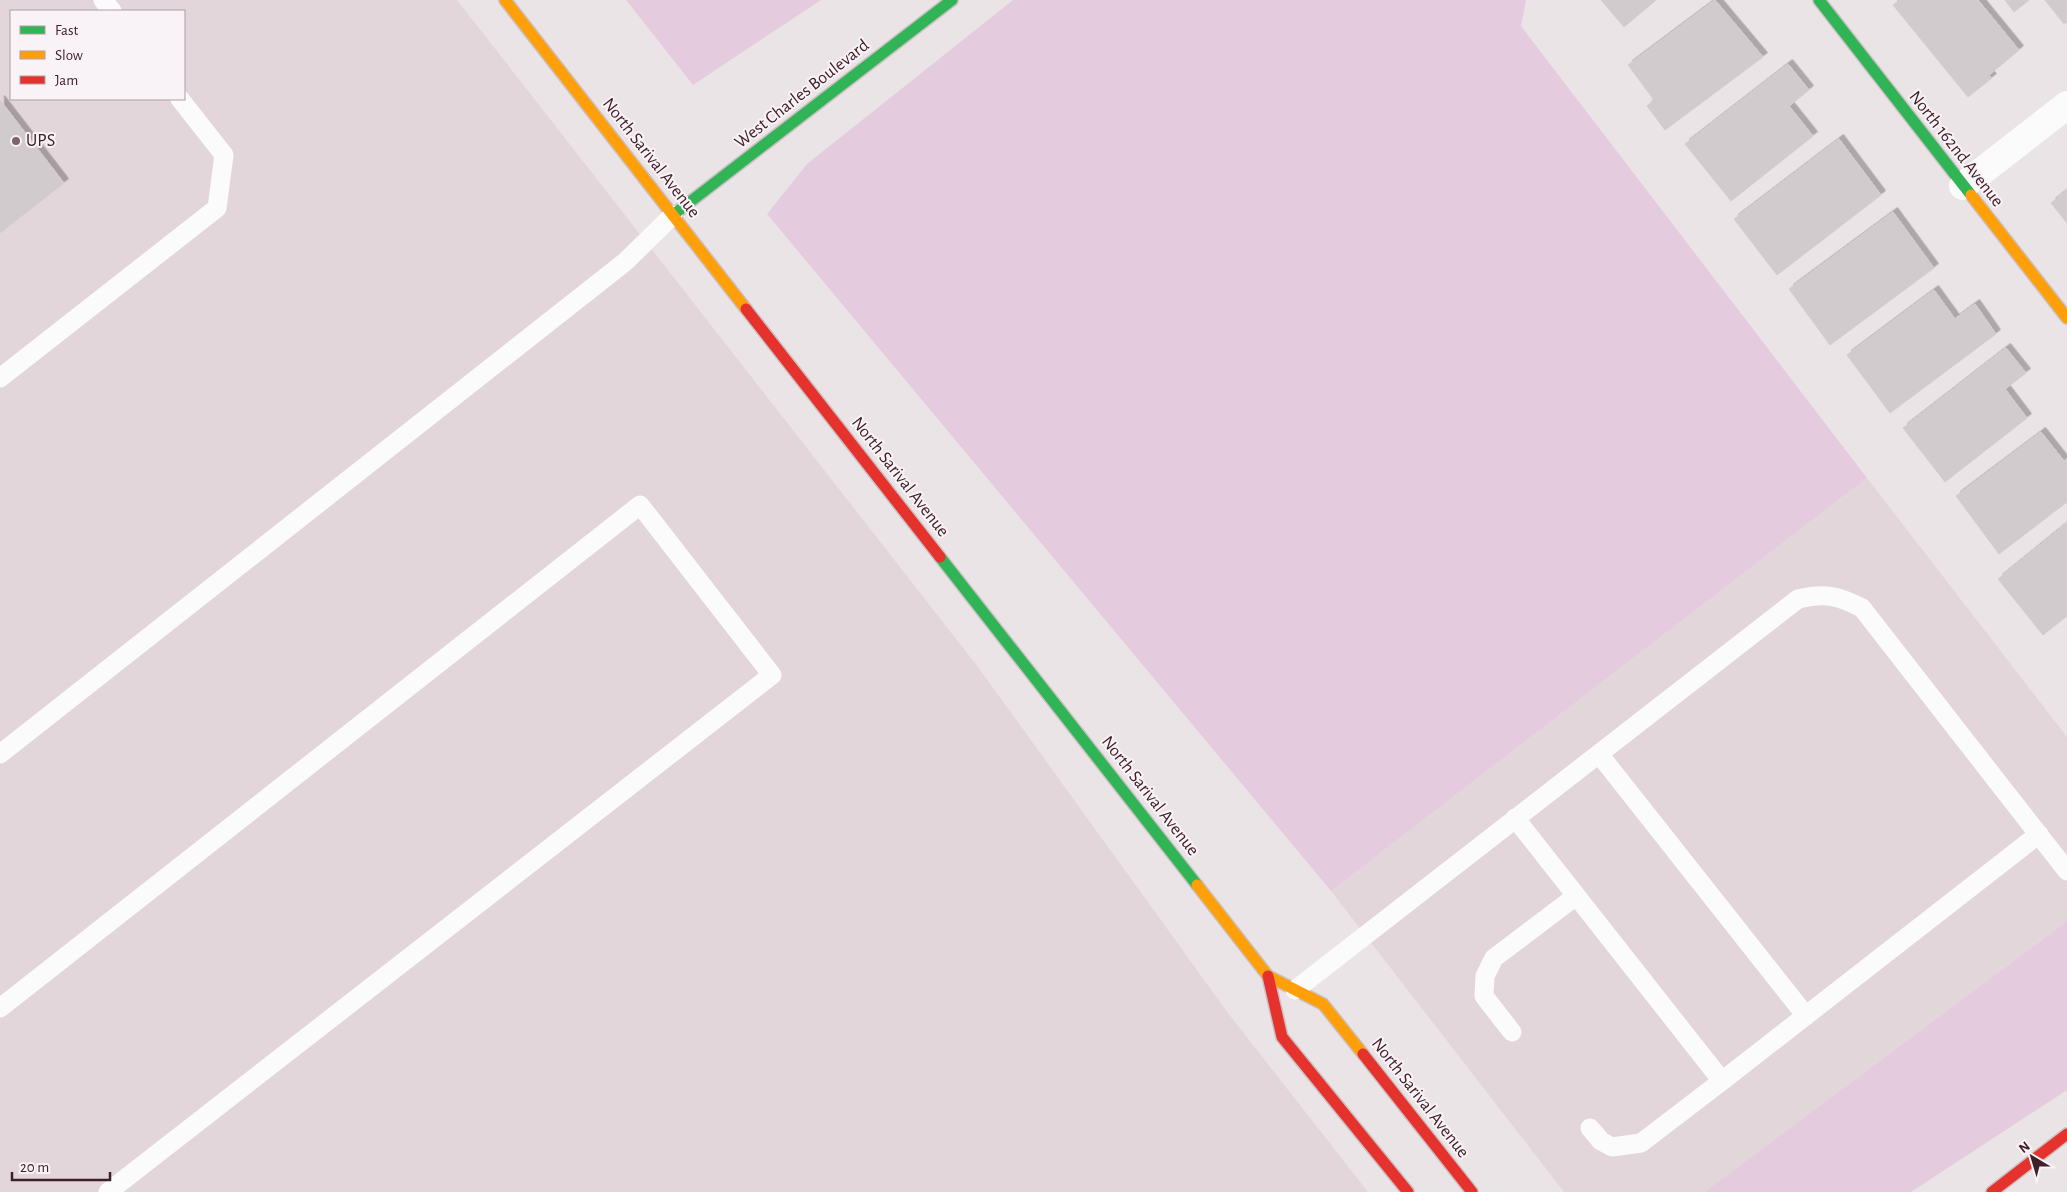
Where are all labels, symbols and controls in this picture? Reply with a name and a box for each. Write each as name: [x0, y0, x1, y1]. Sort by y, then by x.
legend: [10, 10, 185, 100]
text: Fast: [55, 23, 79, 38]
street label: West Charles Boulevard: [732, 36, 872, 152]
text: Slow: [55, 48, 83, 63]
text: Jam: [55, 73, 78, 88]
street label: North 162nd Avenue: [1905, 88, 2007, 210]
street label: North Sarival Avenue: [599, 95, 703, 221]
place label: UPS: [26, 132, 55, 150]
marker: UPS: [10, 135, 22, 147]
street label: North Sarival Avenue: [848, 414, 952, 540]
street label: North Sarival Avenue: [1098, 733, 1202, 859]
street label: North Sarival Avenue: [1368, 1035, 1472, 1161]
north arrow: [2007, 1132, 2057, 1182]
text: N: [2016, 1139, 2033, 1156]
scale bar: [12, 1150, 110, 1182]
text: 20 m: [20, 1160, 49, 1175]

